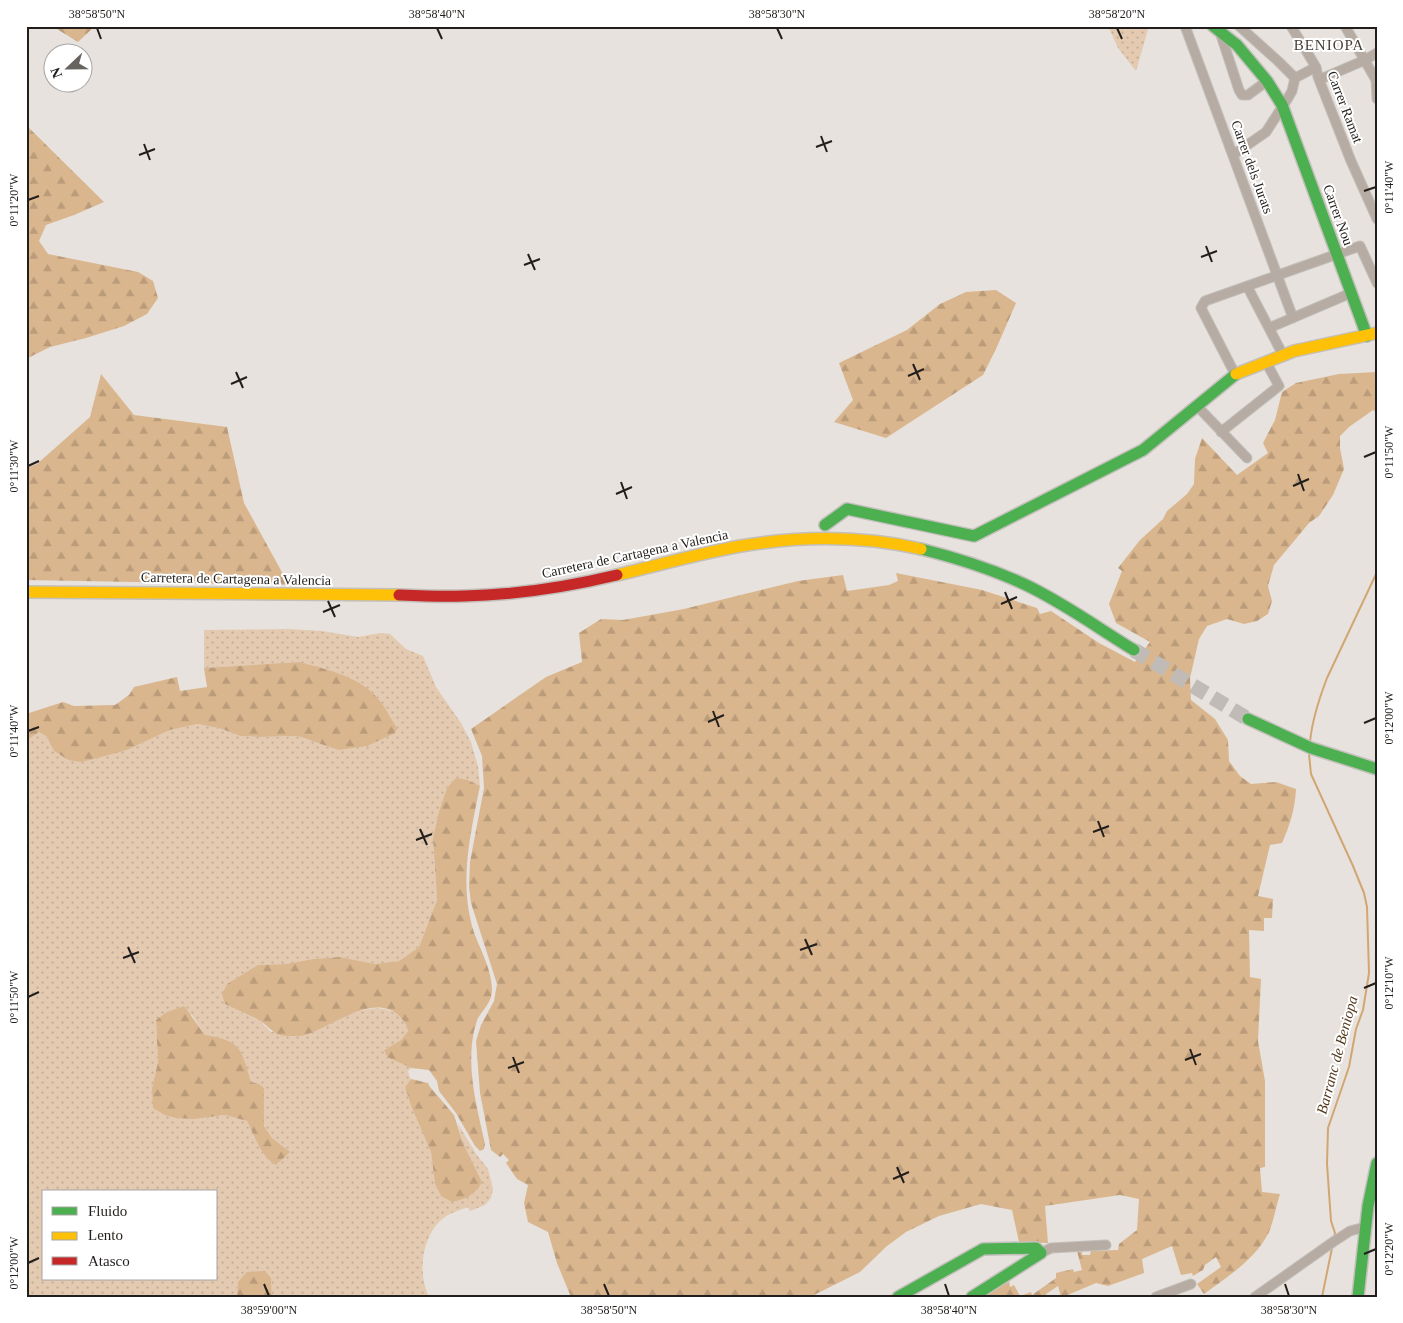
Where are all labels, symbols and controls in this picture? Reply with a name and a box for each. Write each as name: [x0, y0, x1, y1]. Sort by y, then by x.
text: 38°58'50"N: [69, 7, 126, 21]
text: 38°58'40"N: [409, 7, 466, 21]
text: 38°58'30"N: [749, 7, 806, 21]
text: 38°58'20"N: [1089, 7, 1146, 21]
district label: BENIOPA: [1294, 37, 1364, 53]
north arrow: [42, 42, 92, 92]
text: N: [48, 65, 65, 80]
street label: Carrer Ramat: [1324, 69, 1366, 145]
street label: Carrer dels Jurats: [1228, 118, 1276, 216]
text: 0°11'40"W: [1382, 160, 1396, 213]
text: 0°11'20"W: [7, 173, 21, 226]
street label: Carrer Nou: [1320, 183, 1356, 247]
text: 0°11'50"W: [1382, 425, 1396, 478]
text: 0°11'30"W: [7, 439, 21, 492]
street label: Carretera de Cartagena a Valencia: [540, 527, 730, 581]
street label: Carretera de Cartagena a Valencia: [141, 570, 332, 588]
text: 0°12'00"W: [1382, 691, 1396, 745]
text: 0°11'40"W: [7, 704, 21, 757]
text: 0°12'10"W: [1382, 956, 1396, 1010]
text: 0°11'50"W: [7, 970, 21, 1023]
water label: Barranc de Beniopa: [1314, 994, 1360, 1116]
legend: [42, 1190, 218, 1280]
text: Fluido: [88, 1203, 127, 1219]
text: 0°12'20"W: [1382, 1222, 1396, 1276]
text: Lento: [88, 1227, 123, 1243]
text: 0°12'00"W: [7, 1236, 21, 1290]
text: Atasco: [88, 1253, 130, 1269]
text: 38°59'00"N: [241, 1303, 298, 1317]
text: 38°58'50"N: [581, 1303, 638, 1317]
text: 38°58'40"N: [921, 1303, 978, 1317]
text: 38°58'30"N: [1261, 1303, 1318, 1317]

